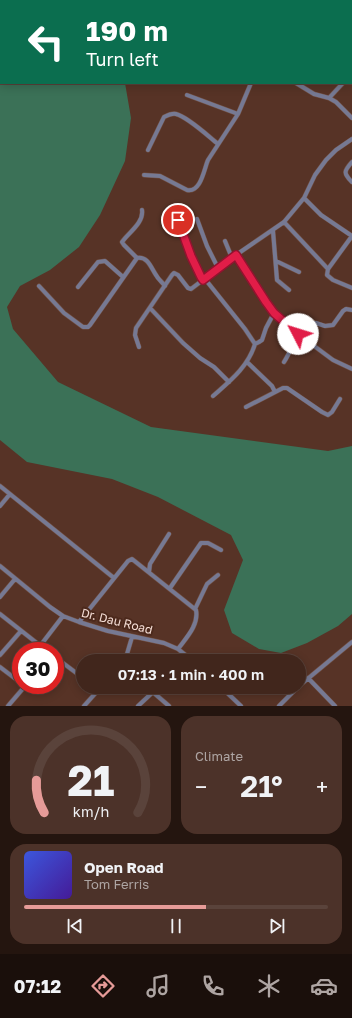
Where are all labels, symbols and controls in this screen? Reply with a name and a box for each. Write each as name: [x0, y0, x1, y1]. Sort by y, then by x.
text: 190 m: [86, 14, 168, 47]
icon: left: [20, 16, 72, 68]
text: Turn left: [86, 48, 159, 70]
pin: [161, 203, 195, 237]
icon: arrive: [167, 209, 189, 231]
position arrow: [277, 313, 319, 355]
street label: Dr. Dau Road: [80, 605, 154, 637]
speed limit sign: 30: [12, 642, 64, 694]
text: 07:13 · 1 min · 400 m: [118, 665, 264, 683]
text: Climate: [195, 748, 243, 764]
text: 21: [67, 755, 114, 805]
text: 21°: [240, 768, 283, 804]
text: −: [195, 773, 207, 800]
text: +: [316, 773, 328, 800]
text: km/h: [72, 803, 109, 820]
text: Open Road: [84, 858, 164, 876]
text: Tom Ferris: [84, 876, 149, 892]
icon: previous: [64, 915, 86, 937]
icon: pause: [165, 915, 187, 937]
icon: next: [266, 915, 288, 937]
icon: directions: [89, 972, 117, 1000]
icon: music: [144, 972, 172, 1000]
icon: phone: [199, 972, 227, 1000]
icon: climate: [255, 972, 283, 1000]
icon: car: [310, 972, 338, 1000]
text: 07:12: [14, 975, 61, 997]

